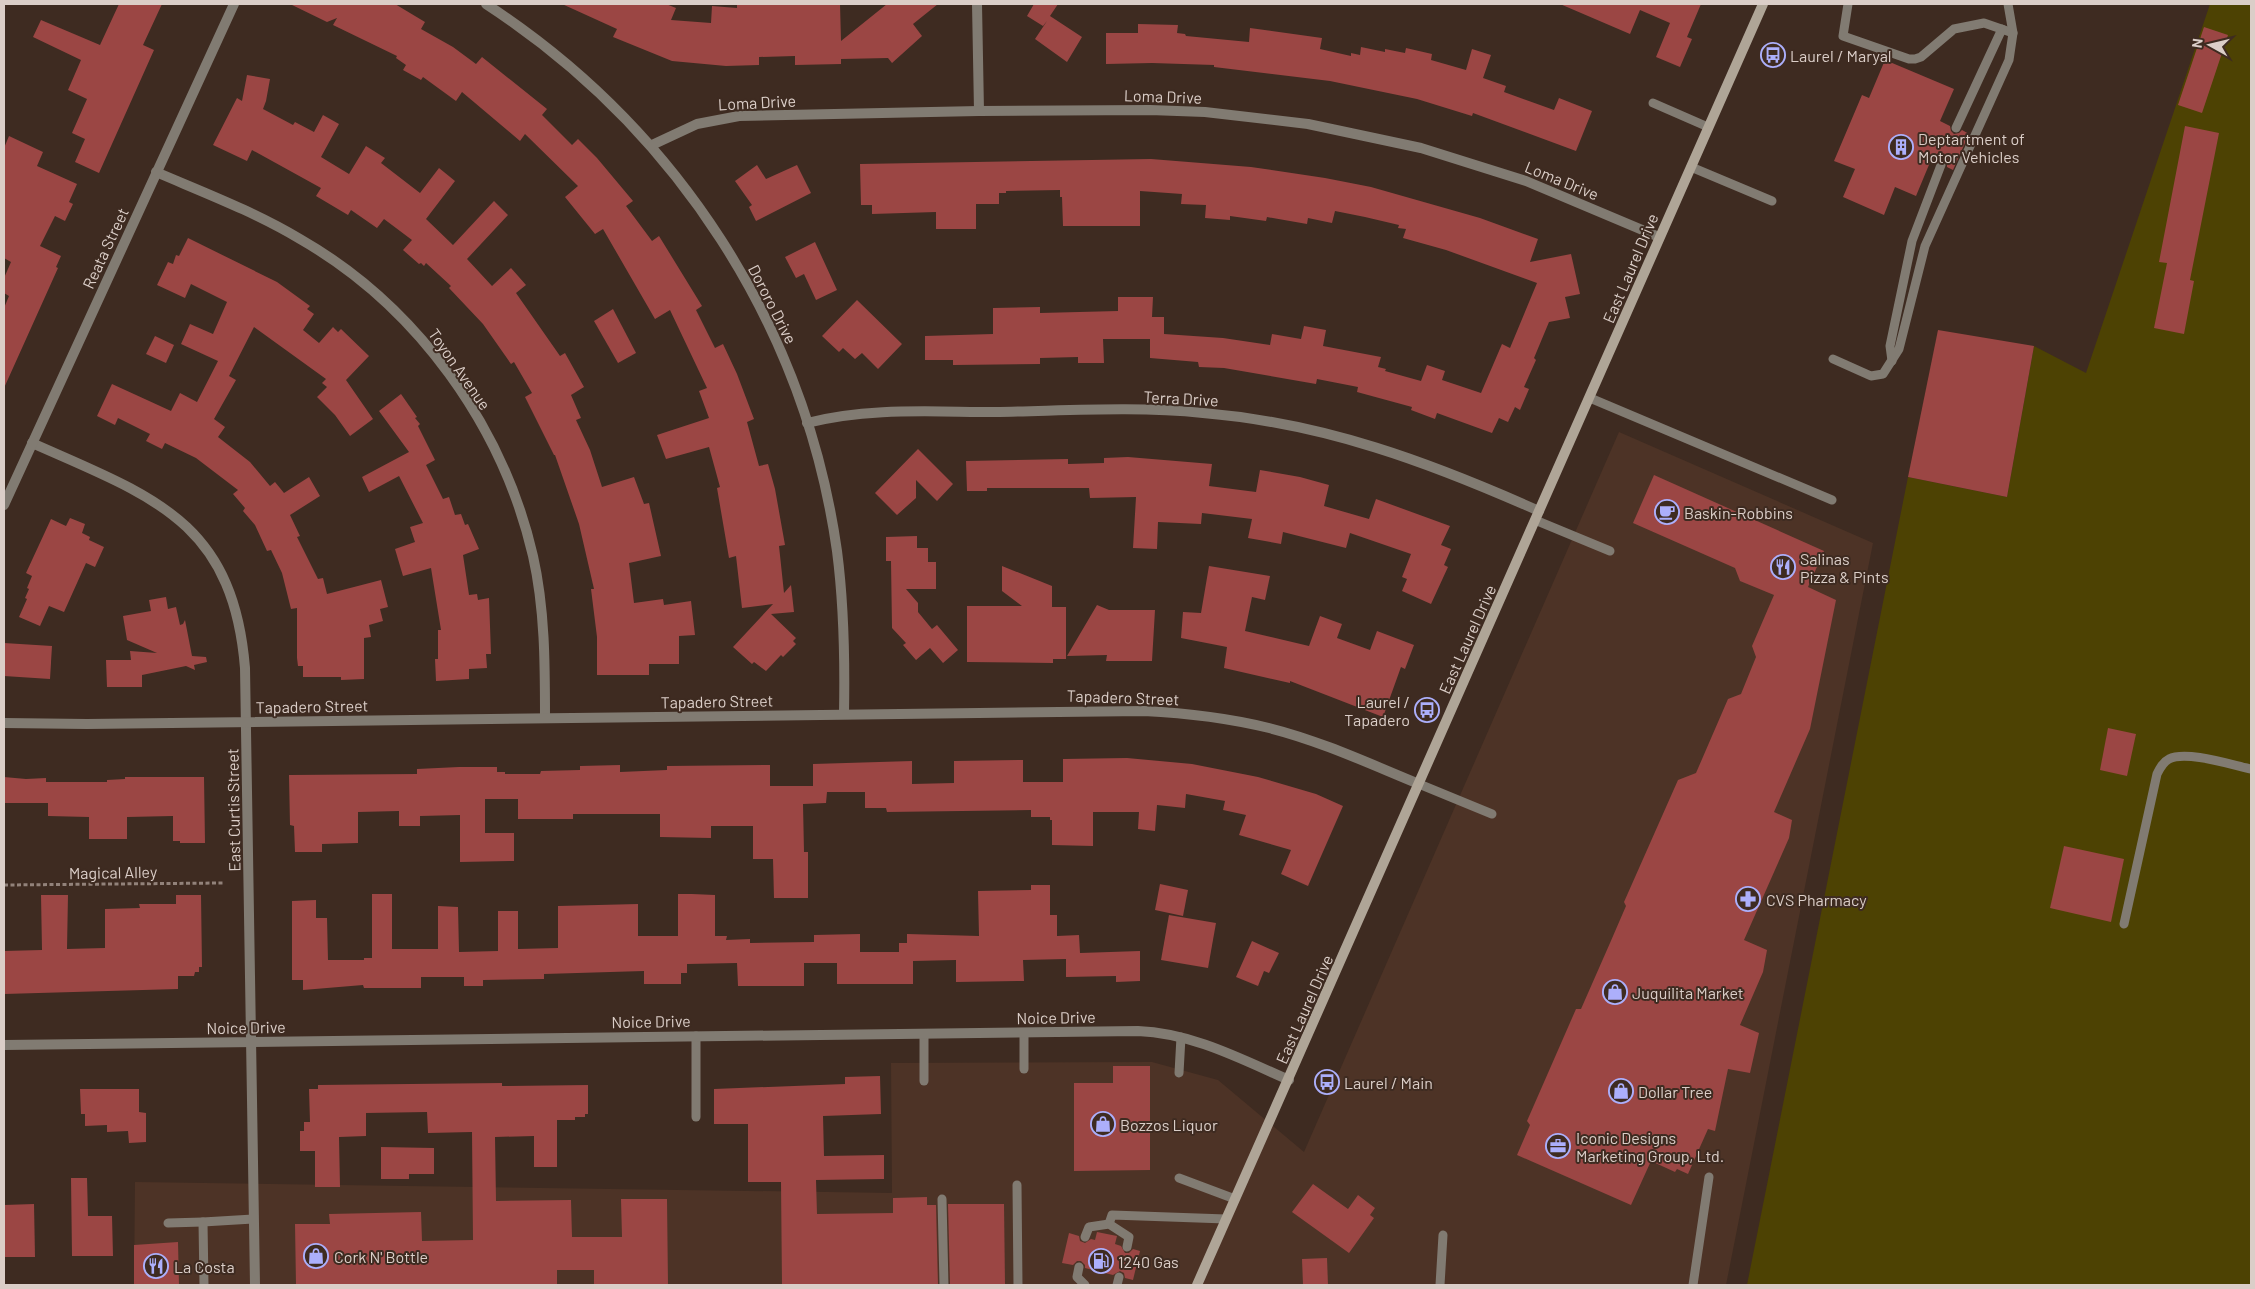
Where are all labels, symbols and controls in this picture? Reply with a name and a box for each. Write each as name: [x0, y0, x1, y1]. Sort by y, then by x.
north arrow: [2185, 20, 2235, 70]
text: N: [2188, 37, 2206, 49]
bus stop icon: Laurel / Maryal: [1760, 42, 1786, 68]
place label: Laurel / Maryal: [1790, 46, 1892, 65]
street label: Loma Drive: [1124, 85, 1202, 107]
street label: Loma Drive: [718, 90, 796, 114]
place label: Deptartment of Motor Vehicles: [1918, 129, 2025, 166]
building icon: Deptartment of Motor Vehicles: [1888, 134, 1914, 160]
street label: Loma Drive: [1522, 157, 1602, 203]
street label: Reata Street: [78, 204, 132, 292]
street label: East Laurel Drive: [1598, 210, 1662, 326]
street label: Dororo Drive: [745, 261, 801, 347]
street label: Toyon Avenue: [425, 325, 495, 413]
street label: Terra Drive: [1143, 387, 1219, 409]
cafe icon: Baskin-Robbins: [1654, 499, 1680, 525]
place label: Baskin-Robbins: [1684, 503, 1793, 522]
place label: Salinas Pizza & Pints: [1800, 549, 1889, 586]
restaurant icon: Salinas Pizza & Pints: [1770, 554, 1796, 580]
street label: East Laurel Drive: [1434, 582, 1500, 696]
street label: Tapadero Street: [1066, 686, 1180, 708]
street label: Tapadero Street: [661, 691, 773, 711]
place label: Laurel / Tapadero: [1344, 692, 1410, 729]
street label: Tapadero Street: [256, 696, 368, 716]
bus stop icon: Laurel / Tapadero: [1414, 697, 1440, 723]
street label: East Curtis Street: [222, 748, 244, 872]
street label: Magical Alley: [69, 862, 158, 882]
pharmacy icon: CVS Pharmacy: [1735, 886, 1761, 912]
place label: CVS Pharmacy: [1766, 890, 1867, 909]
street label: East Laurel Drive: [1271, 952, 1337, 1066]
shop icon: Juquilita Market: [1602, 979, 1628, 1005]
place label: Juquilita Market: [1632, 983, 1744, 1002]
street label: Noice Drive: [1016, 1007, 1096, 1027]
street label: Noice Drive: [611, 1011, 691, 1031]
street label: Noice Drive: [206, 1017, 286, 1037]
bus stop icon: Laurel / Main: [1314, 1069, 1340, 1095]
place label: Laurel / Main: [1344, 1073, 1433, 1092]
shop icon: Dollar Tree: [1608, 1078, 1634, 1104]
place label: Dollar Tree: [1638, 1082, 1712, 1101]
shop icon: Bozzos Liquor: [1090, 1111, 1116, 1137]
place label: Bozzos Liquor: [1120, 1115, 1218, 1134]
place label: Iconic Designs Marketing Group, Ltd.: [1576, 1128, 1724, 1165]
office icon: Iconic Designs Marketing Group, Ltd.: [1545, 1133, 1571, 1159]
shop icon: Cork N' Bottle: [303, 1243, 329, 1269]
place label: Cork N' Bottle: [334, 1247, 428, 1266]
fuel station icon: 1240 Gas: [1088, 1248, 1114, 1274]
place label: 1240 Gas: [1118, 1252, 1179, 1271]
restaurant icon: La Costa: [143, 1253, 169, 1279]
place label: La Costa: [174, 1257, 235, 1276]

